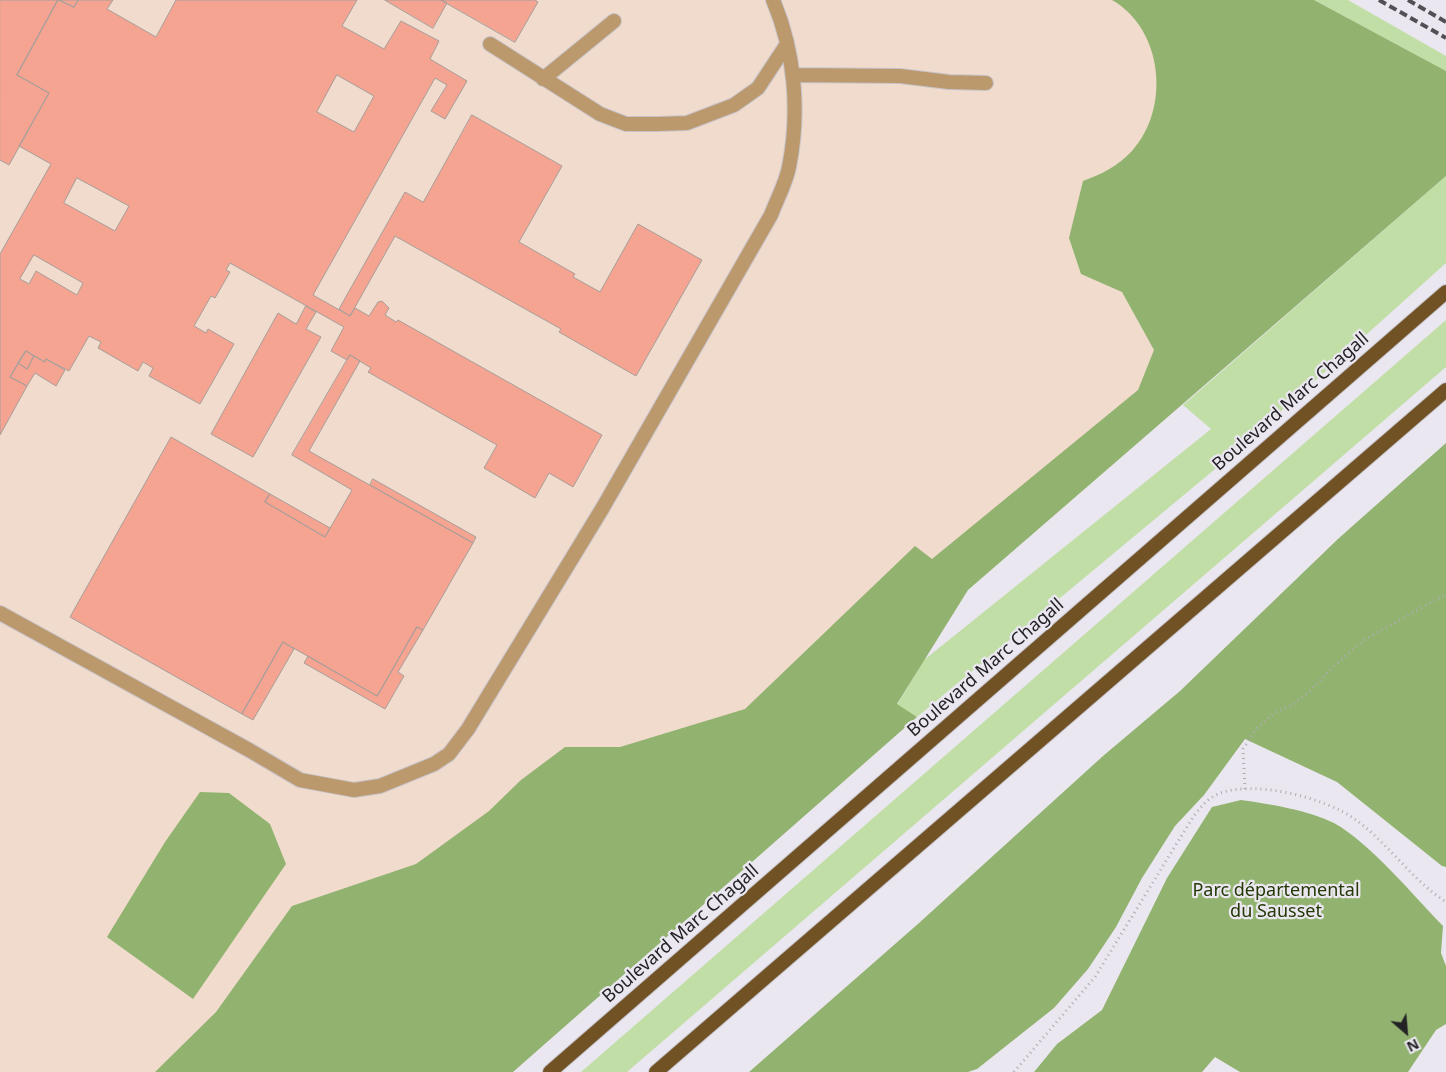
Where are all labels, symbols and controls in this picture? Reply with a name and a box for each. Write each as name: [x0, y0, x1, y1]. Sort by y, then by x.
street label: Boulevard Marc Chagall: [1208, 328, 1374, 476]
street label: Boulevard Marc Chagall: [903, 594, 1069, 742]
street label: Boulevard Marc Chagall: [598, 860, 764, 1008]
park label: Parc départemental du Sausset: [1192, 880, 1360, 922]
north arrow: [1381, 1007, 1431, 1057]
text: N: [1404, 1035, 1422, 1057]

